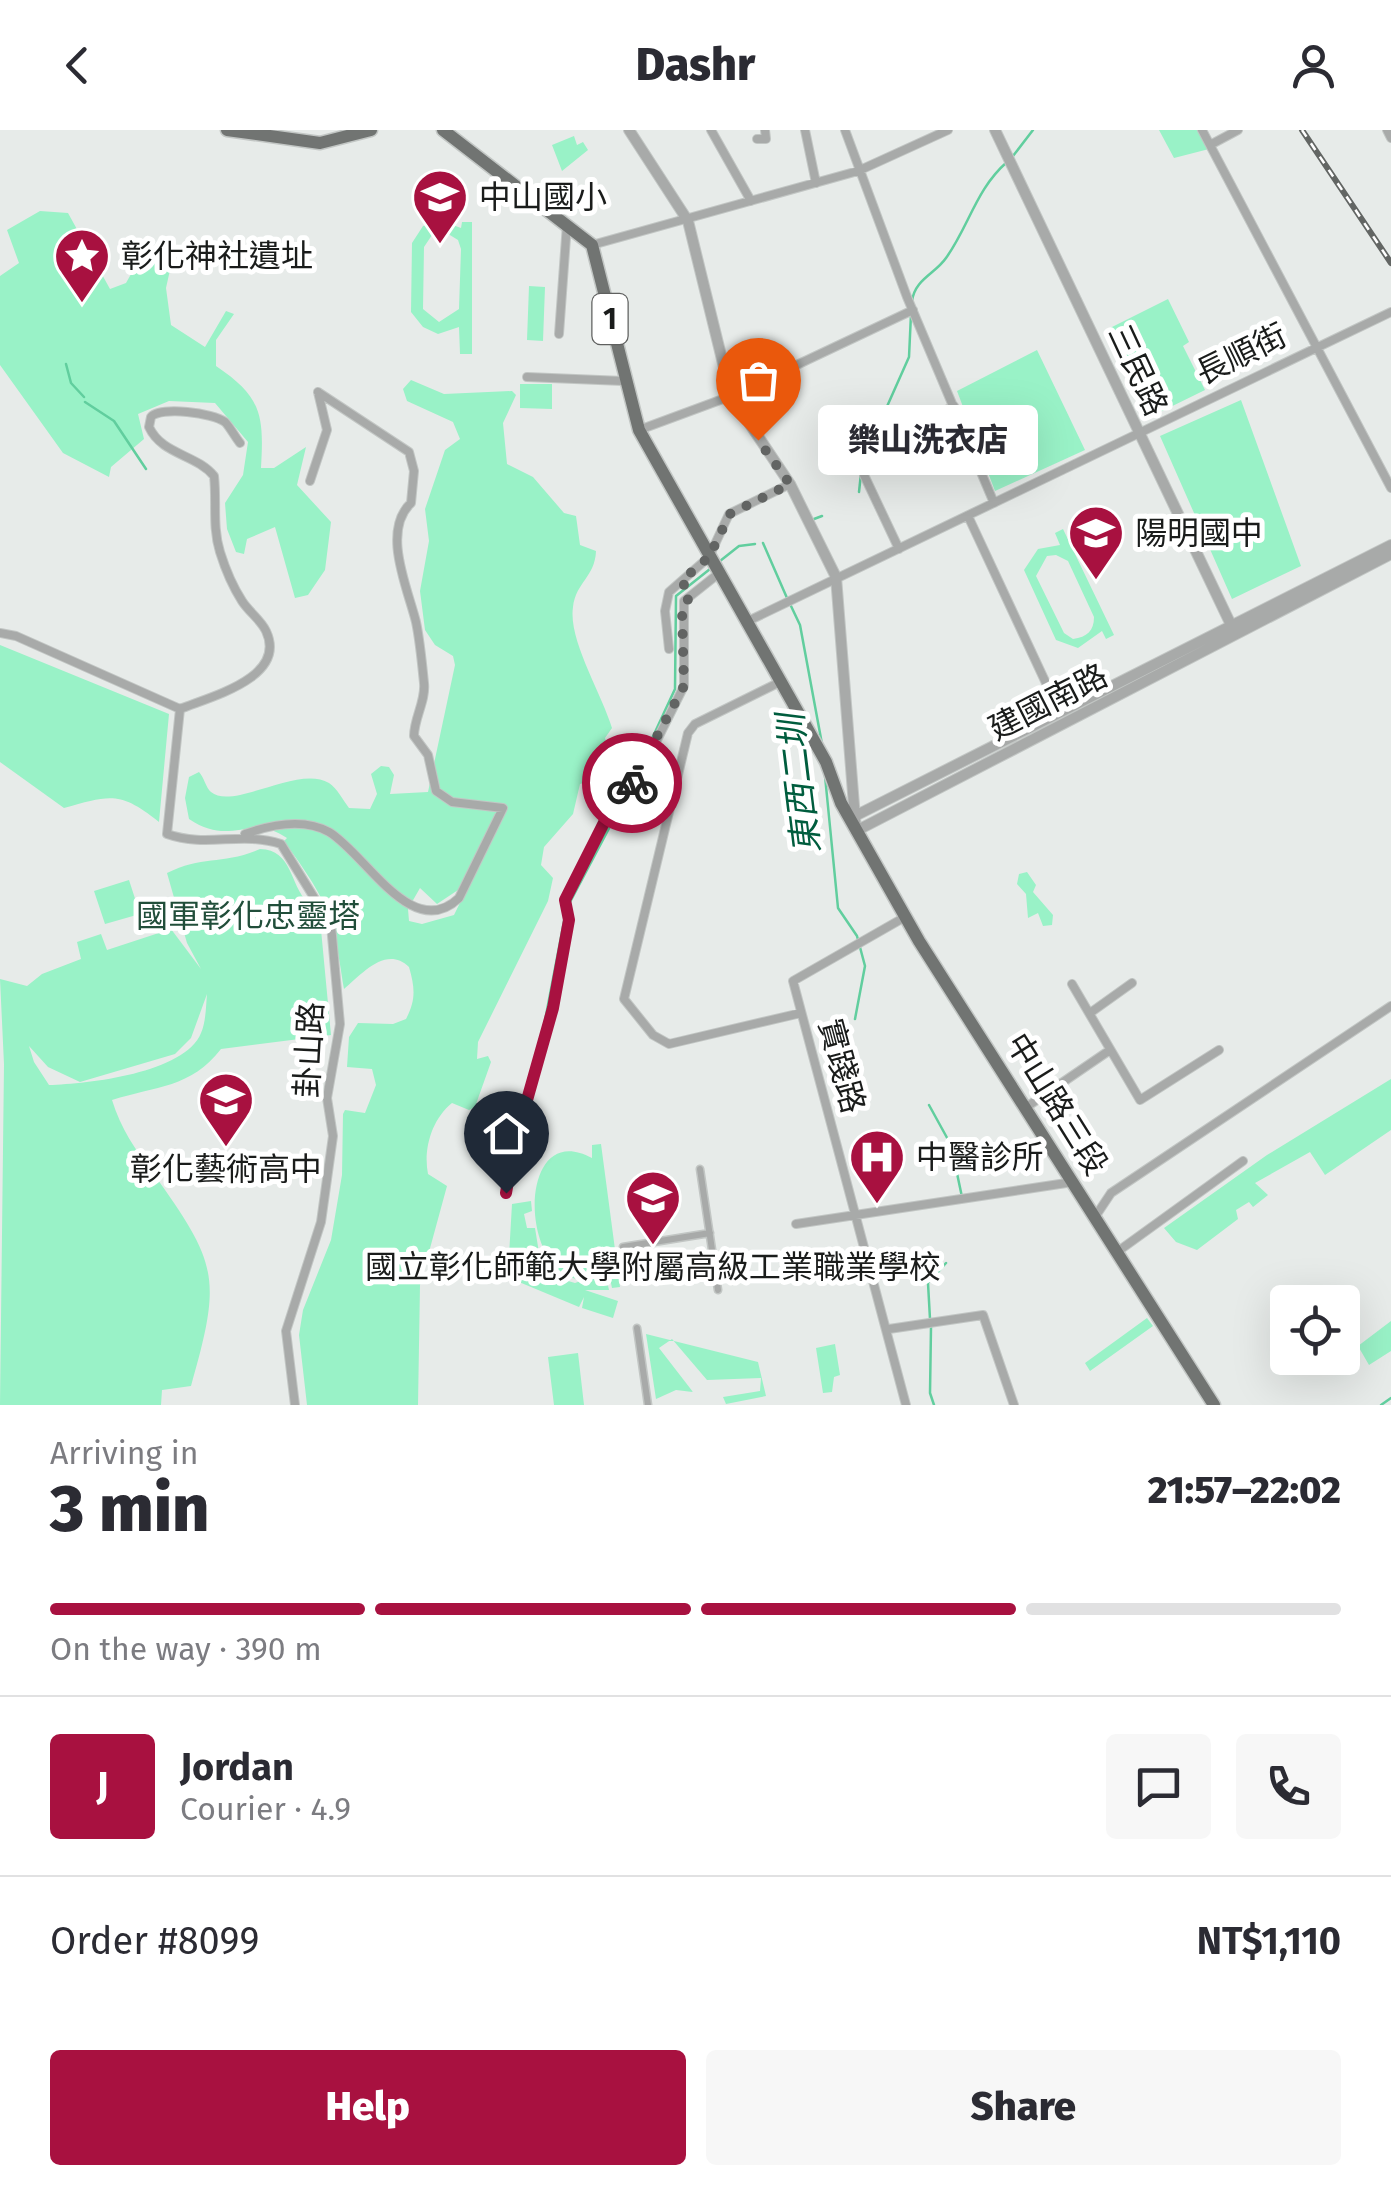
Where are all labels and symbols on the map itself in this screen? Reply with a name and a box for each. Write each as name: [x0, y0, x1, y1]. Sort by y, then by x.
school or university icon: 中山國小: [410, 167, 470, 246]
place label: 中山國小: [479, 178, 607, 216]
place icon: 彰化神社遺址: [52, 226, 112, 305]
place label: 彰化神社遺址: [121, 237, 313, 275]
road number: 1: [592, 294, 628, 344]
street label: 長順街: [1190, 316, 1292, 392]
street label: 三民路: [1100, 318, 1176, 422]
pin: [716, 338, 801, 441]
callout: 樂山洗衣店: [818, 405, 1038, 475]
school or university icon: 陽明國中: [1066, 503, 1126, 582]
place label: 陽明國中: [1135, 514, 1263, 552]
street label: 建國南路: [982, 656, 1114, 748]
water label: 東西二圳: [769, 707, 828, 856]
courier: [582, 733, 682, 833]
park label: 國軍彰化忠靈塔: [136, 897, 360, 935]
street label: 卦山路: [288, 1001, 330, 1099]
street label: 實踐路: [811, 1015, 873, 1117]
street label: 中山路三段: [998, 1026, 1116, 1182]
school or university icon: 彰化藝術高中: [196, 1070, 256, 1149]
pin: [464, 1091, 549, 1194]
hospital icon: 中醫診所: [847, 1127, 907, 1206]
place label: 中醫診所: [916, 1138, 1044, 1176]
place label: 彰化藝術高中: [130, 1150, 322, 1188]
school or university icon: 國立彰化師範大學附屬高級工業職業學校: [623, 1168, 683, 1247]
place label: 國立彰化師範大學附屬高級工業職業學校: [365, 1248, 941, 1286]

